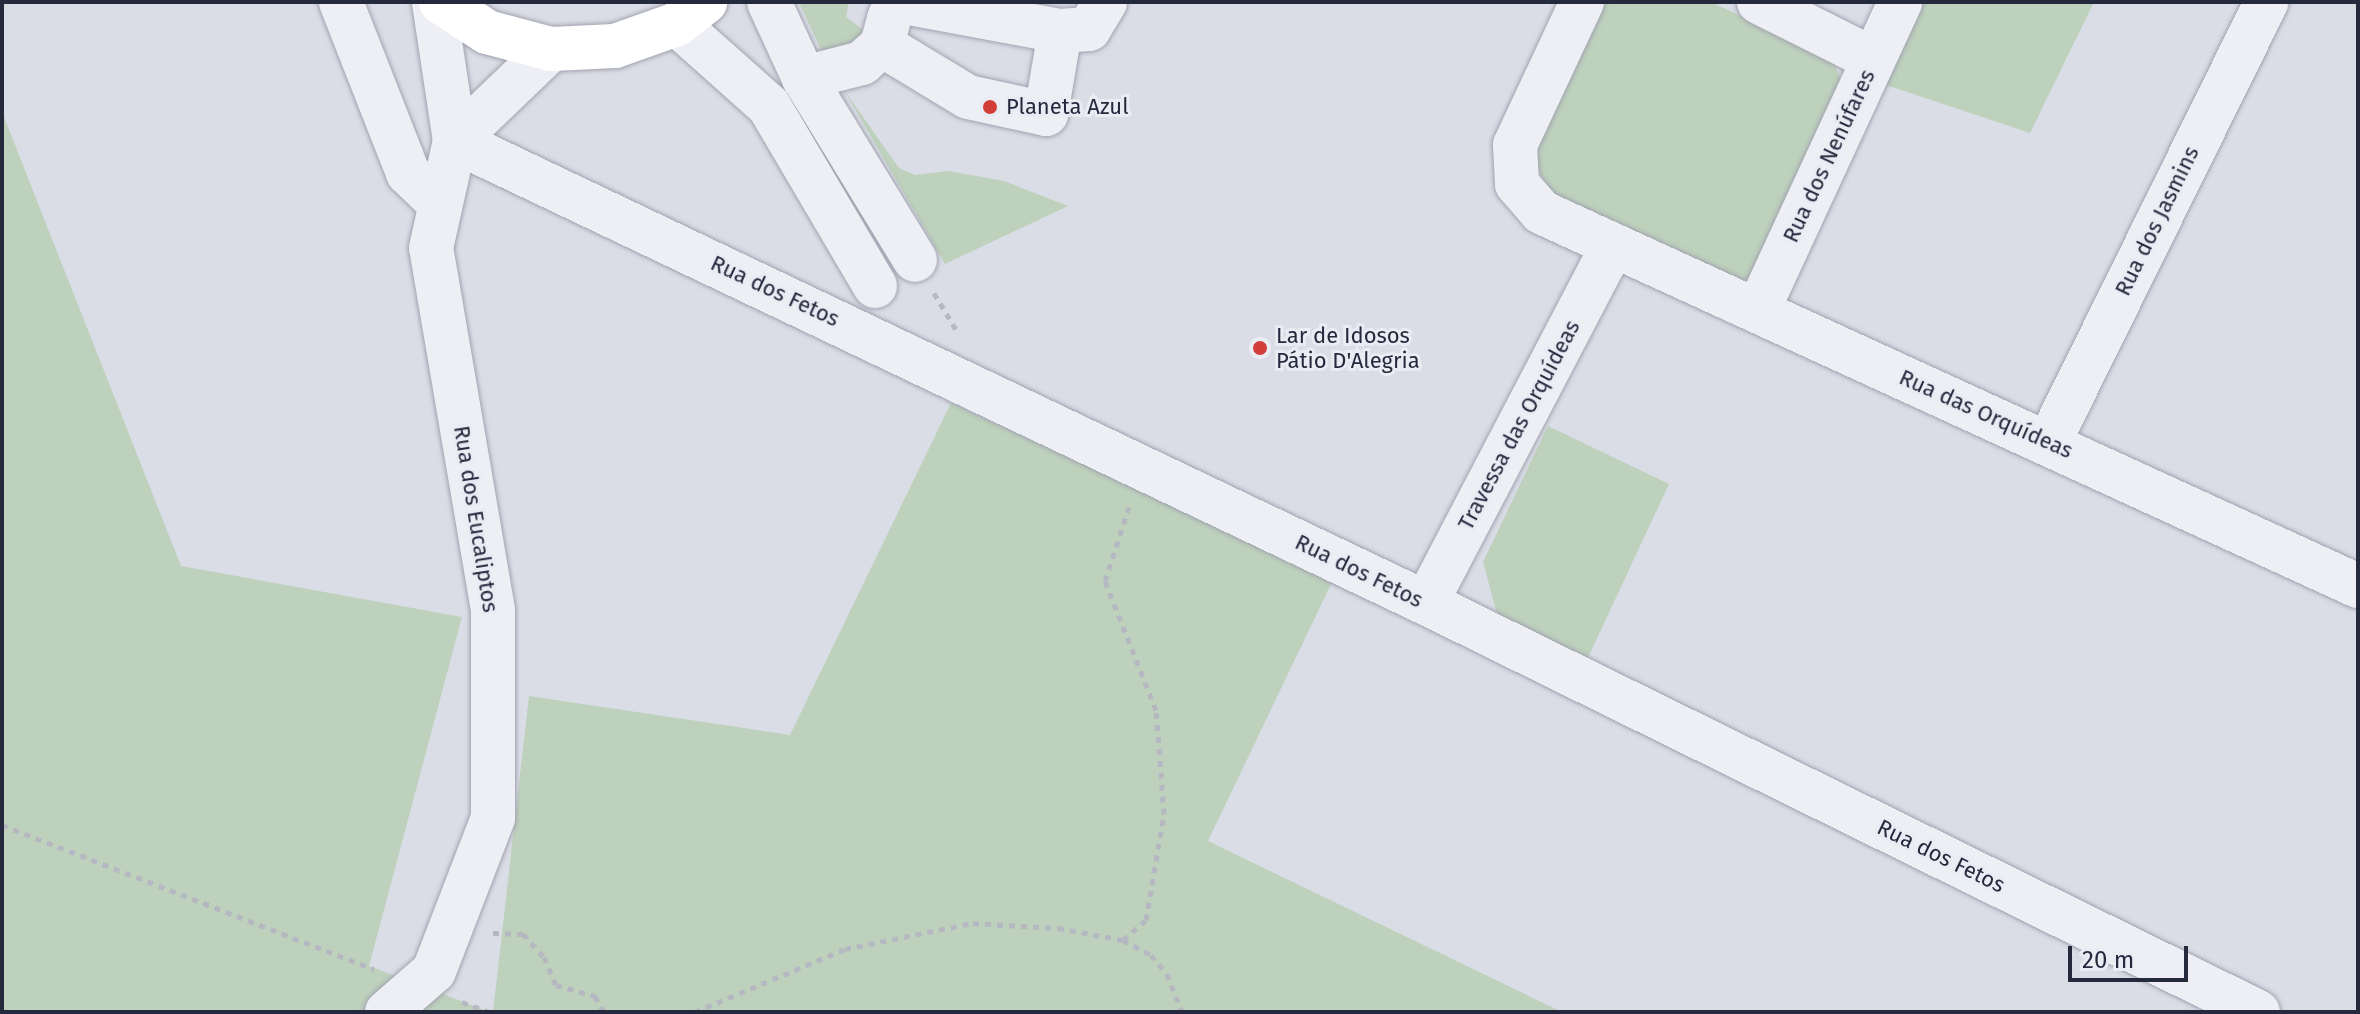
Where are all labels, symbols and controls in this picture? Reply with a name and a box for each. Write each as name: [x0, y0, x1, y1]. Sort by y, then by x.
street label: Rua dos Nenúfares: [1777, 65, 1881, 247]
place label: Planeta Azul: [1006, 94, 1129, 120]
marker: Planeta Azul: [981, 98, 999, 116]
street label: Rua dos Jasmins: [2109, 142, 2205, 300]
street label: Rua dos Fetos: [707, 250, 843, 332]
street label: Travessa das Orquídeas: [1452, 316, 1586, 534]
place label: Lar de Idosos Pátio D'Alegria: [1276, 322, 1420, 374]
marker: Lar de Idosos Pátio D'Alegria: [1251, 339, 1269, 357]
street label: Rua das Orquídeas: [1895, 364, 2077, 464]
street label: Rua dos Eucaliptos: [448, 424, 504, 614]
street label: Rua dos Fetos: [1291, 529, 1427, 613]
street label: Rua dos Fetos: [1873, 814, 2009, 898]
scale bar: [2072, 930, 2192, 980]
text: 20 m: [2082, 946, 2134, 974]

